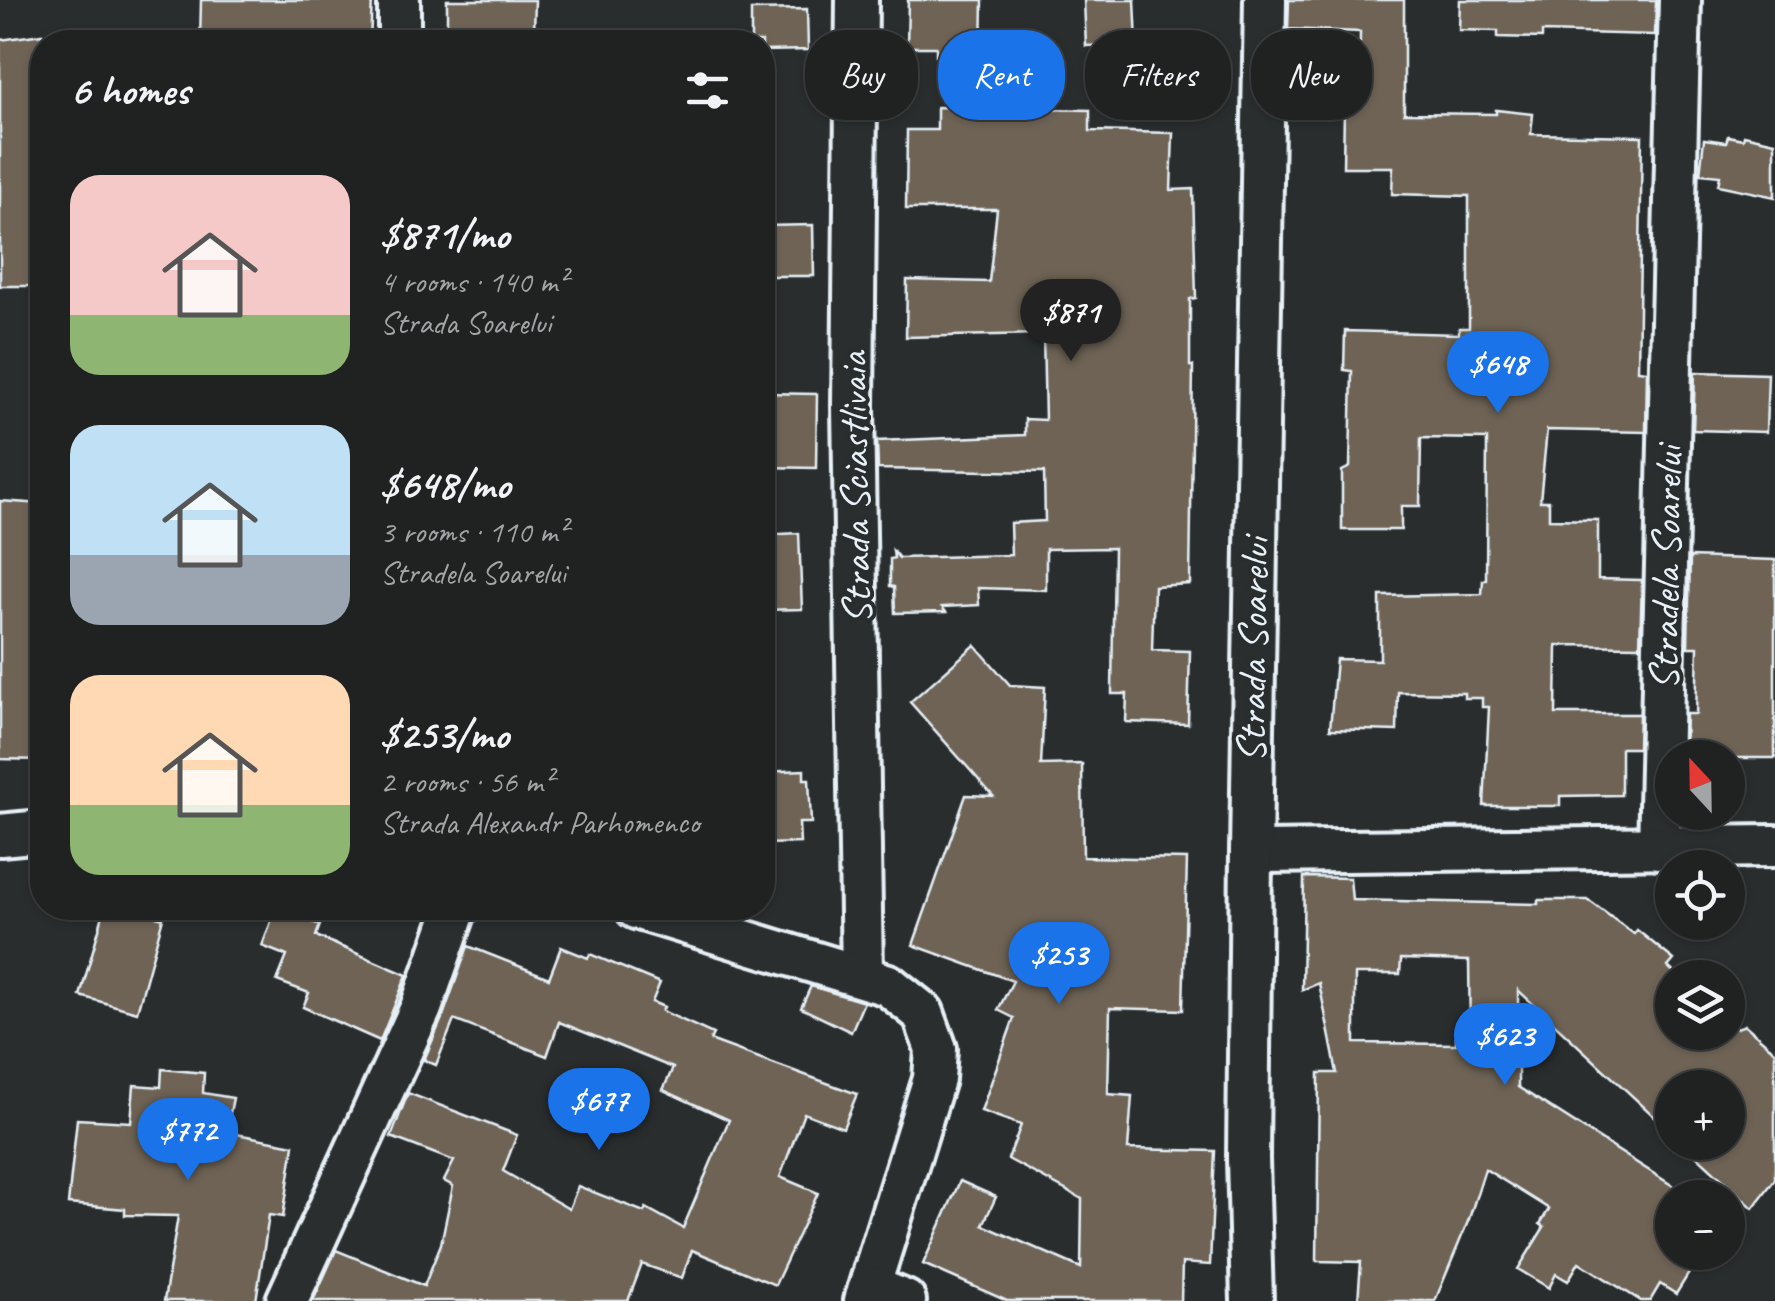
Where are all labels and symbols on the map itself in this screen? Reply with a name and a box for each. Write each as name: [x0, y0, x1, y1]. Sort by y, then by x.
pin: $871: [1012, 279, 1130, 364]
pin: $648: [1439, 331, 1557, 416]
street label: Strada Sciastlivaia: [826, 348, 884, 624]
street label: Stradela Soarelui: [1637, 440, 1695, 691]
street label: Strada Soarelui: [1225, 532, 1282, 763]
north arrow: [1655, 740, 1745, 830]
pin: $253: [1000, 922, 1118, 1007]
pin: $623: [1446, 1003, 1564, 1088]
pin: $677: [540, 1068, 658, 1153]
pin: $772: [129, 1098, 247, 1183]

